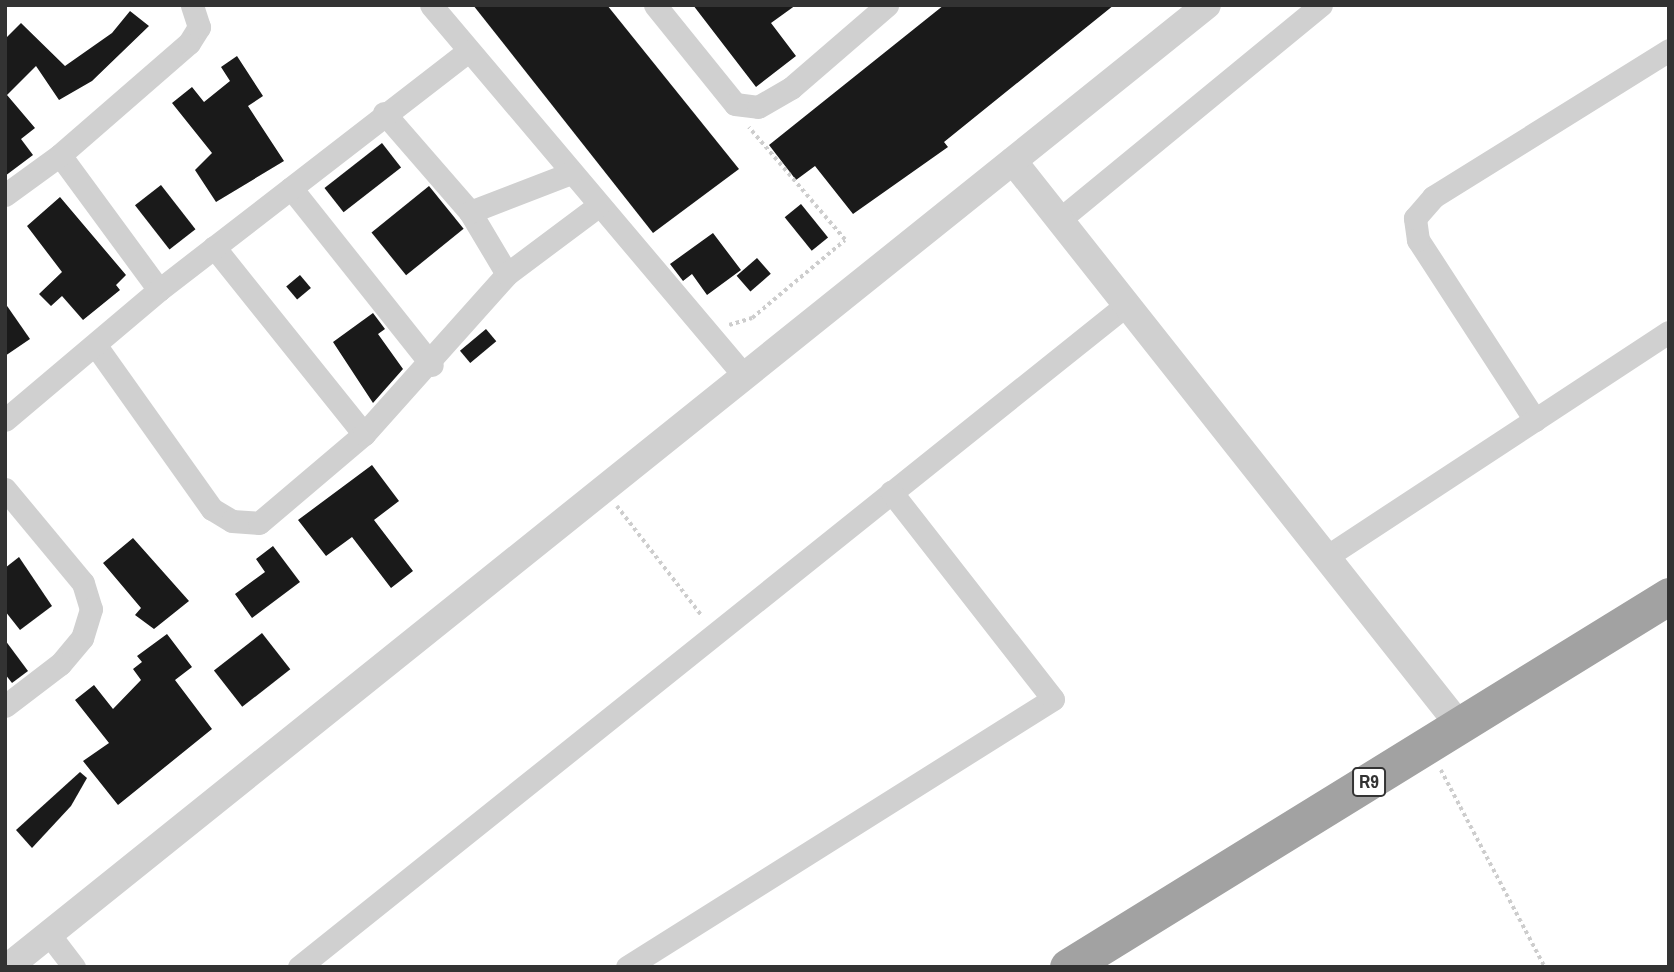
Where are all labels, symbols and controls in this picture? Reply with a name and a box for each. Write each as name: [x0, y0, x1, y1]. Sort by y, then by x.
road number: R9: [1352, 766, 1386, 797]

